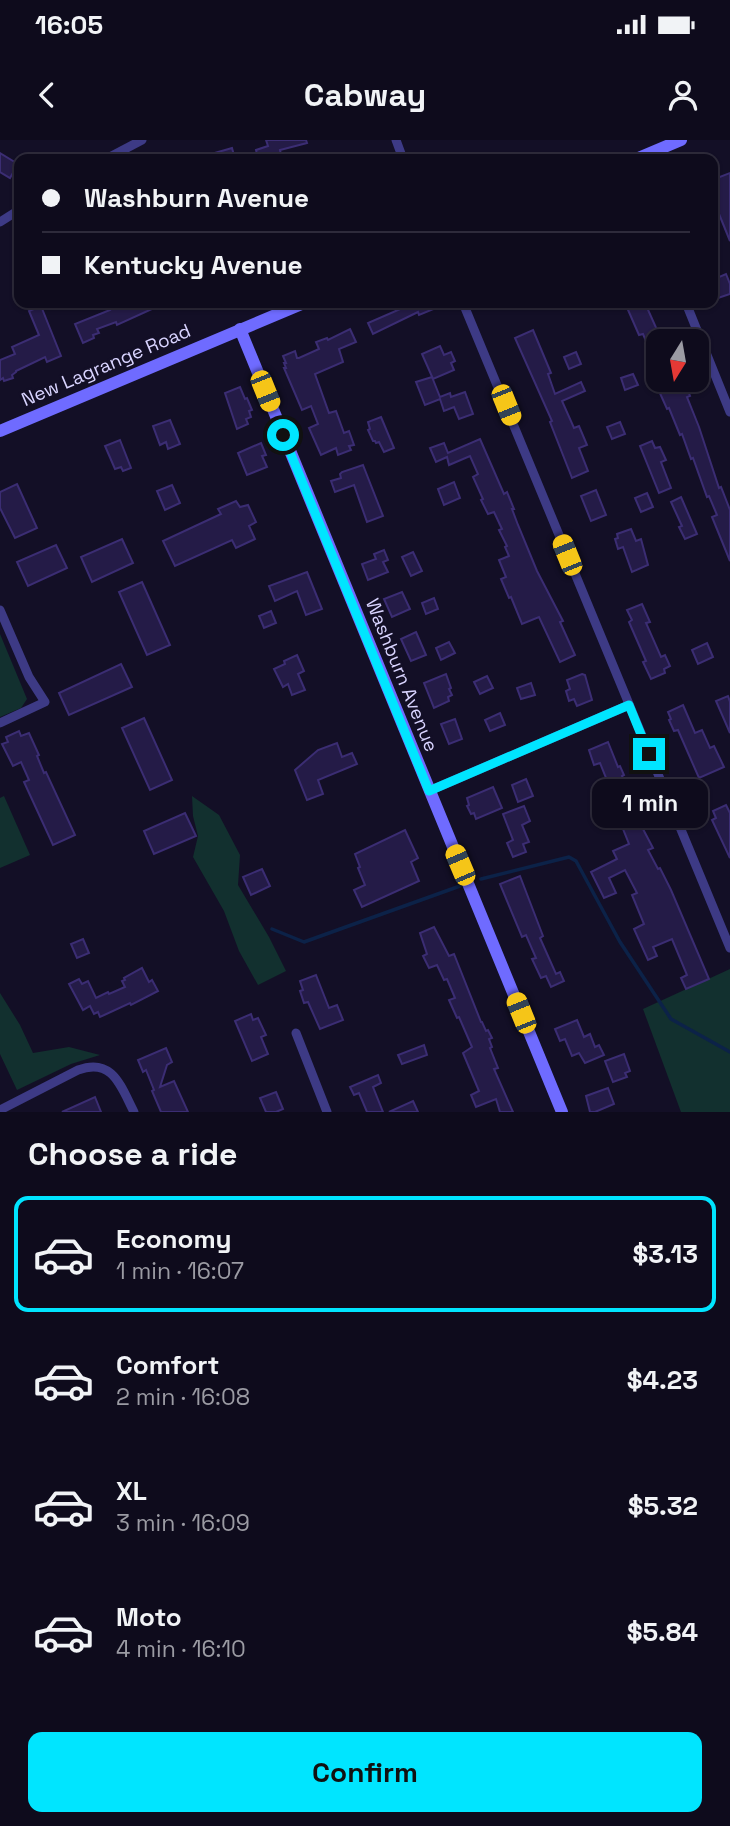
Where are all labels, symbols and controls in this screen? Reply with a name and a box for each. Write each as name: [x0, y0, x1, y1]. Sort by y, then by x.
text: 16:05: [35, 8, 103, 42]
text: Cabway: [304, 75, 426, 115]
icon: back: [28, 76, 66, 114]
icon: person: [664, 76, 702, 114]
text: Washburn Avenue: [84, 181, 309, 215]
text: Kentucky Avenue: [84, 248, 303, 282]
street label: New Lagrange Road: [18, 318, 194, 412]
north arrow: [646, 329, 709, 392]
map controls: [646, 329, 709, 392]
car: [248, 368, 283, 414]
car: [489, 382, 524, 428]
route start: [267, 419, 299, 451]
car: [550, 532, 585, 578]
street label: Washburn Avenue: [360, 595, 444, 755]
route end: [633, 738, 665, 770]
callout: 1 min: [591, 778, 707, 828]
text: 1 min: [622, 788, 678, 818]
car: [443, 842, 478, 888]
car: [504, 990, 539, 1036]
text: Choose a ride: [28, 1134, 238, 1174]
text: Economy: [116, 1222, 232, 1256]
icon: car: [32, 1223, 95, 1286]
text: $3.13: [632, 1237, 698, 1271]
text: 1 min · 16:07: [116, 1256, 244, 1286]
text: Comfort: [116, 1348, 219, 1382]
icon: car: [32, 1349, 95, 1412]
text: $4.23: [627, 1363, 698, 1397]
text: 2 min · 16:08: [116, 1382, 250, 1412]
text: XL: [116, 1474, 147, 1508]
icon: car: [32, 1475, 95, 1538]
text: $5.32: [628, 1489, 698, 1523]
text: 3 min · 16:09: [116, 1508, 250, 1538]
text: Moto: [116, 1600, 182, 1634]
icon: car: [32, 1601, 95, 1664]
text: $5.84: [627, 1615, 698, 1649]
text: 4 min · 16:10: [116, 1634, 246, 1664]
button: Confirm: [28, 1732, 702, 1812]

